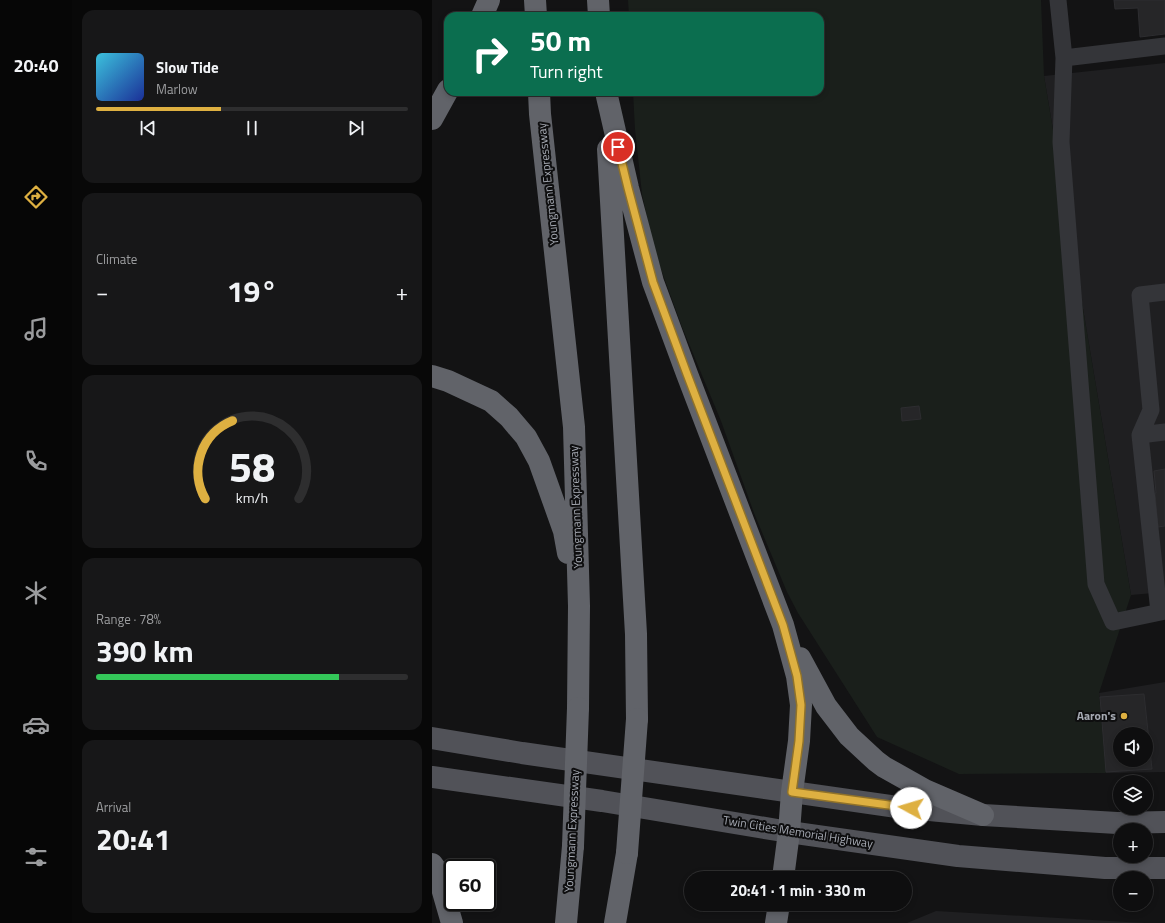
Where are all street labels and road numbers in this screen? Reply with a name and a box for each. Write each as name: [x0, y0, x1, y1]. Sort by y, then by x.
street label: Youngmann Expressway: [532, 122, 563, 246]
street label: Youngmann Expressway: [564, 445, 587, 569]
street label: Youngmann Expressway: [559, 769, 584, 893]
street label: Twin Cities Memorial Highway: [722, 810, 875, 853]

